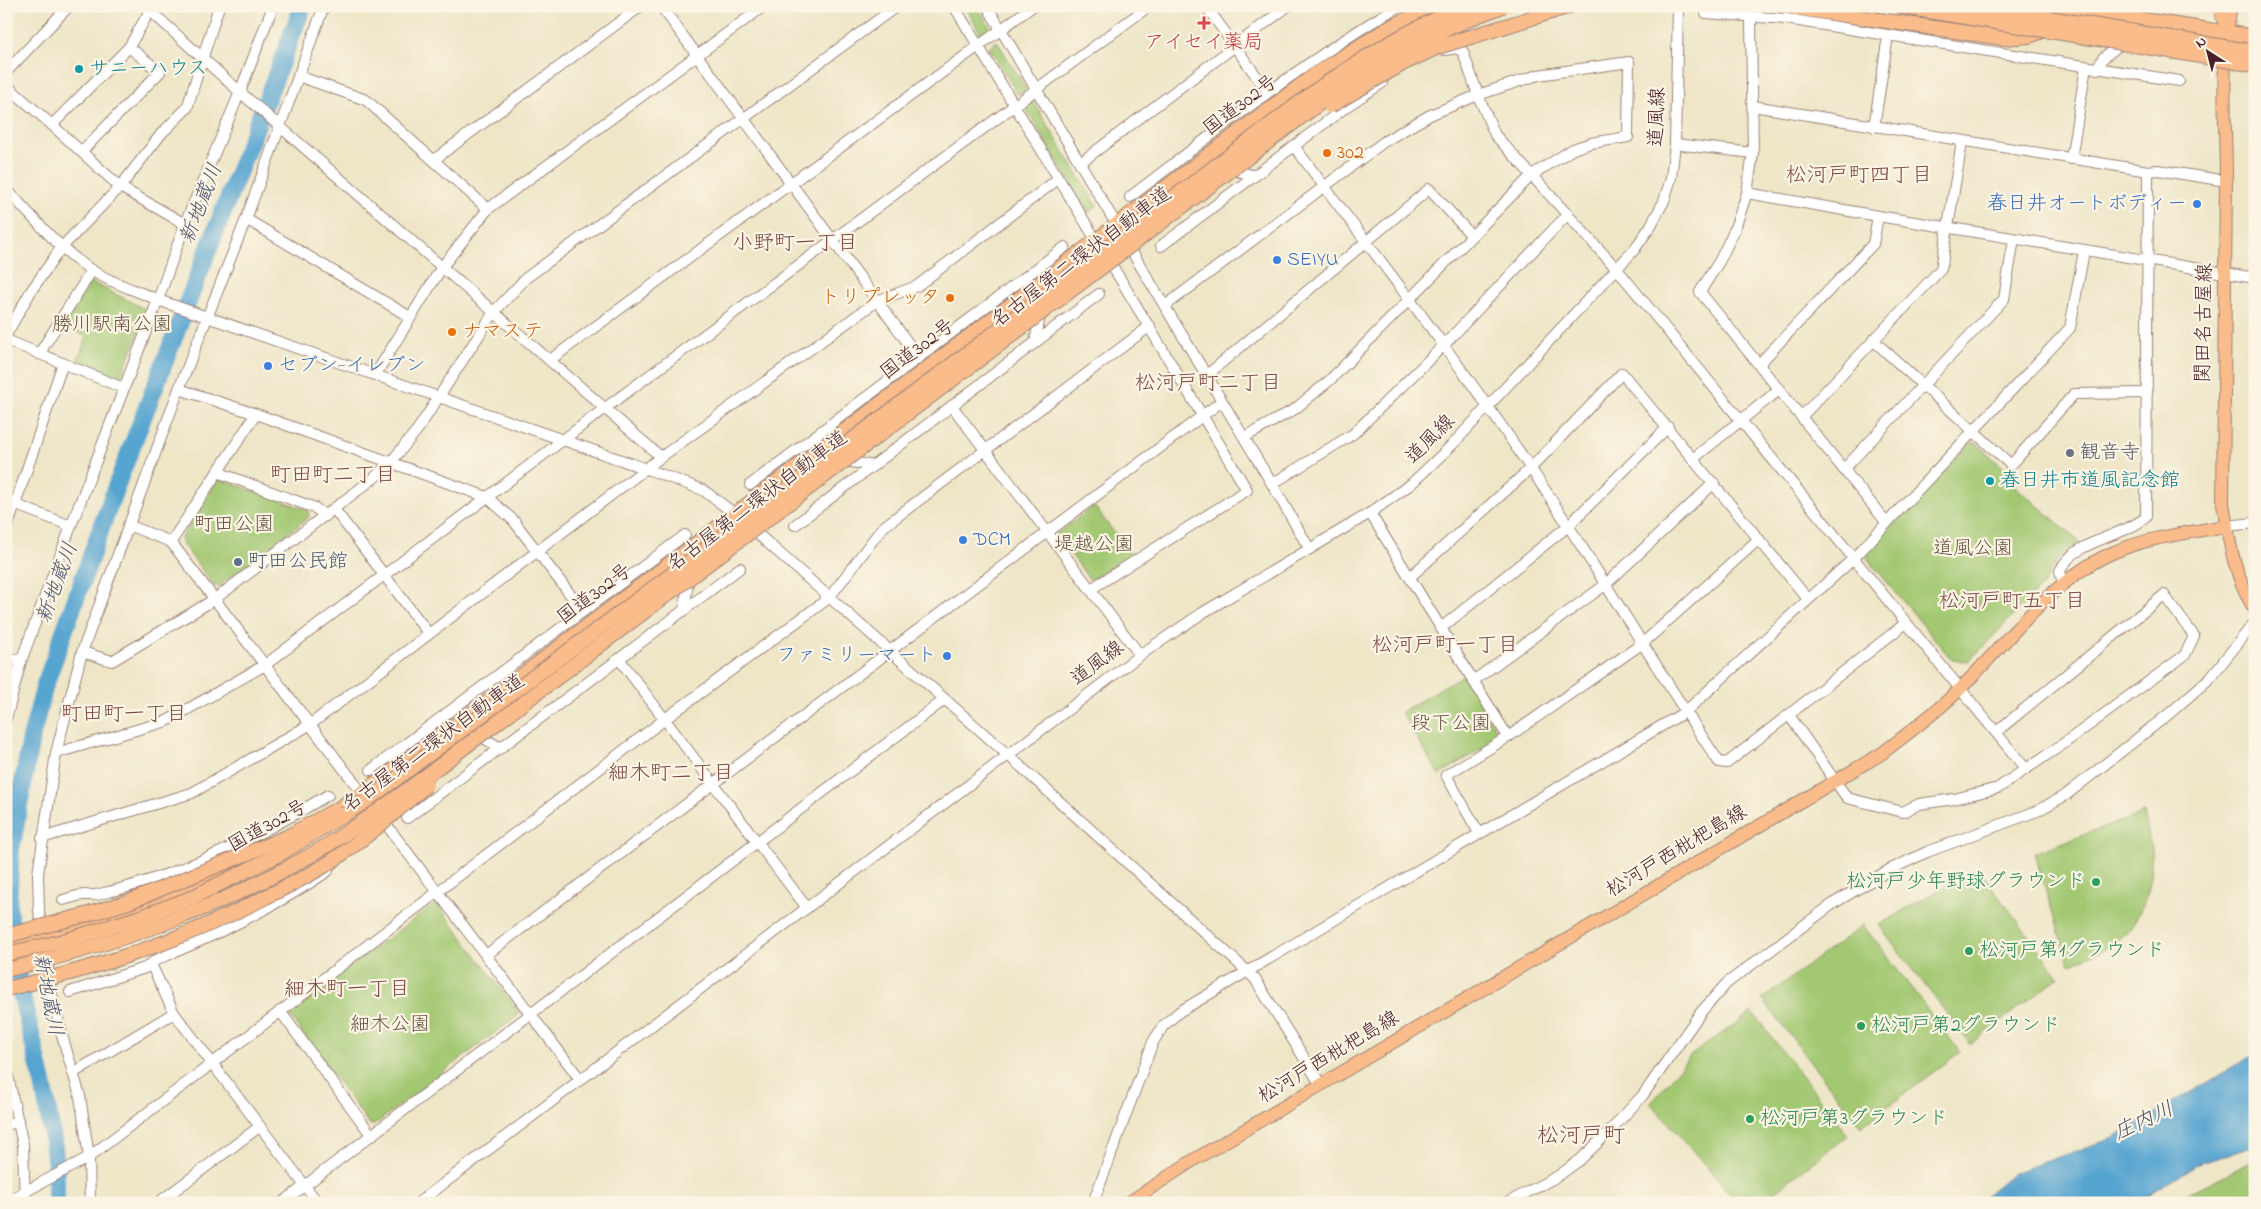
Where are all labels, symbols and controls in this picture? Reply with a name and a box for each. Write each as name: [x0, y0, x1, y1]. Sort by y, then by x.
marker: アイセイ薬局: [1198, 17, 1210, 29]
north arrow: [2184, 28, 2234, 78]
place label: アイセイ薬局: [1145, 29, 1263, 58]
text: N: [2191, 31, 2211, 54]
place label: サニーハウス: [89, 55, 207, 84]
marker: サニーハウス: [73, 63, 85, 75]
street label: 国道302号: [1198, 68, 1284, 144]
street label: 道風線: [1642, 87, 1674, 147]
place label: 302: [1337, 139, 1364, 168]
marker: 302: [1321, 147, 1333, 159]
water label: 新地蔵川: [173, 159, 231, 249]
district label: 松河戸町四丁目: [1786, 161, 1933, 191]
street label: 名古屋第二環状自動車道: [985, 180, 1179, 336]
place label: 春日井オートボディー: [1987, 190, 2187, 219]
marker: 春日井オートボディー: [2191, 198, 2203, 210]
district label: 小野町一丁目: [732, 229, 858, 259]
place label: SEIYU: [1287, 246, 1338, 275]
marker: SEIYU: [1271, 254, 1283, 266]
street label: 関田名古屋線: [2189, 263, 2221, 383]
place label: トリプレッタ: [820, 284, 940, 313]
marker: トリプレッタ: [944, 292, 956, 304]
park label: 勝川駅南公園: [52, 311, 172, 340]
street label: 国道302号: [875, 312, 961, 388]
place label: ナマステ: [462, 318, 543, 347]
marker: ナマステ: [446, 326, 458, 338]
place label: セブン-イレブン: [278, 352, 426, 381]
marker: セブン-イレブン: [262, 360, 274, 372]
district label: 松河戸町二丁目: [1135, 369, 1282, 399]
street label: 道風線: [1400, 409, 1462, 471]
street label: 名古屋第二環状自動車道: [661, 424, 855, 580]
place label: 観音寺: [2080, 439, 2140, 468]
marker: 観音寺: [2064, 447, 2076, 459]
district label: 町田町二丁目: [270, 461, 396, 491]
place label: 春日井市道風記念館: [2000, 467, 2180, 496]
marker: 春日井市道風記念館: [1984, 475, 1996, 487]
park label: 町田公園: [194, 511, 274, 540]
place label: DCM: [972, 526, 1011, 555]
park label: 堤越公園: [1054, 531, 1134, 560]
marker: DCM: [957, 534, 969, 546]
park label: 道風公園: [1933, 535, 2013, 564]
water label: 新地蔵川: [30, 538, 86, 628]
place label: 町田公民館: [248, 548, 348, 577]
marker: 町田公民館: [232, 556, 244, 568]
street label: 国道302号: [552, 557, 638, 633]
district label: 松河戸町五丁目: [1939, 587, 2086, 617]
district label: 松河戸町一丁目: [1372, 631, 1519, 661]
street label: 道風線: [1065, 634, 1131, 694]
place label: ファミリーマート: [777, 642, 937, 671]
marker: ファミリーマート: [941, 650, 953, 662]
street label: 名古屋第二環状自動車道: [336, 668, 532, 820]
district label: 町田町一丁目: [61, 700, 187, 730]
park label: 段下公園: [1411, 710, 1491, 739]
district label: 細木町二丁目: [608, 759, 734, 789]
street label: 国道302号: [223, 793, 313, 861]
street label: 松河戸西枇杷島線: [1601, 798, 1753, 906]
place label: 松河戸少年野球グラウンド: [1846, 868, 2086, 897]
marker: 松河戸少年野球グラウンド: [2090, 876, 2102, 888]
place label: 松河戸第1グラウンド: [1979, 937, 2165, 966]
marker: 松河戸第1グラウンド: [1963, 945, 1975, 957]
water label: 新地蔵川: [24, 951, 70, 1039]
district label: 細木町一丁目: [284, 975, 410, 1005]
street label: 松河戸西枇杷島線: [1253, 1004, 1405, 1112]
park label: 細木公園: [350, 1011, 430, 1040]
place label: 松河戸第2グラウンド: [1871, 1012, 2061, 1041]
marker: 松河戸第2グラウンド: [1855, 1020, 1867, 1032]
water label: 庄内川: [2109, 1095, 2179, 1149]
place label: 松河戸第3グラウンド: [1760, 1105, 1948, 1134]
marker: 松河戸第3グラウンド: [1744, 1113, 1756, 1125]
district label: 松河戸町: [1537, 1121, 1625, 1153]

